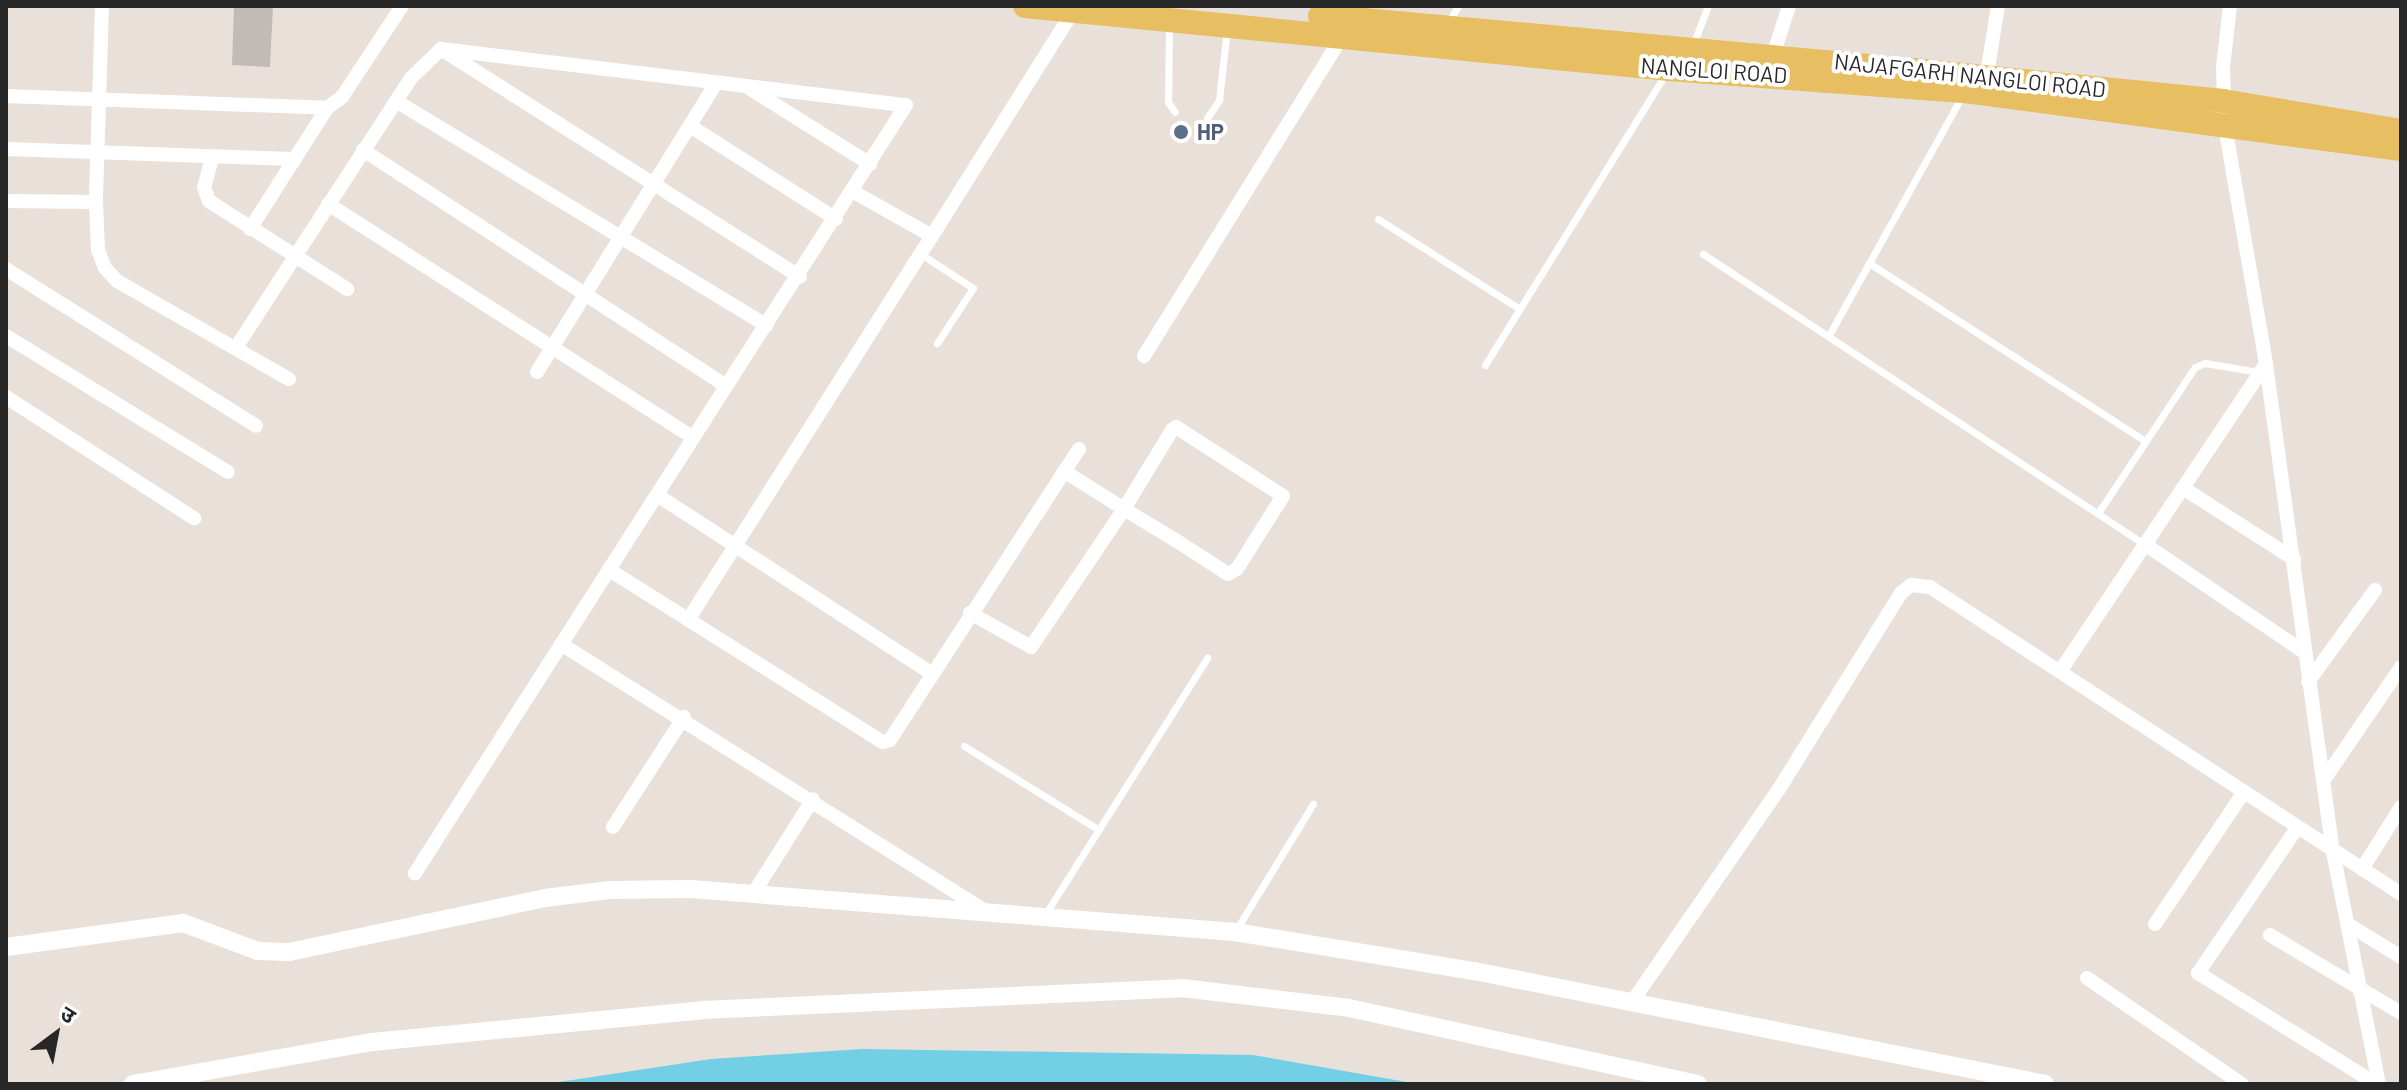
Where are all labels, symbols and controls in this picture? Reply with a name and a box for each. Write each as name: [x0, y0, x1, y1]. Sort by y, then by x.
street label: NAJAFGARH NANGLOI ROAD: [1833, 48, 2107, 102]
street label: NANGLOI ROAD: [1640, 52, 1788, 88]
place label: HP: [1197, 119, 1224, 145]
marker: HP: [1172, 123, 1190, 141]
north arrow: [16, 994, 96, 1074]
text: उ: [56, 999, 81, 1028]

